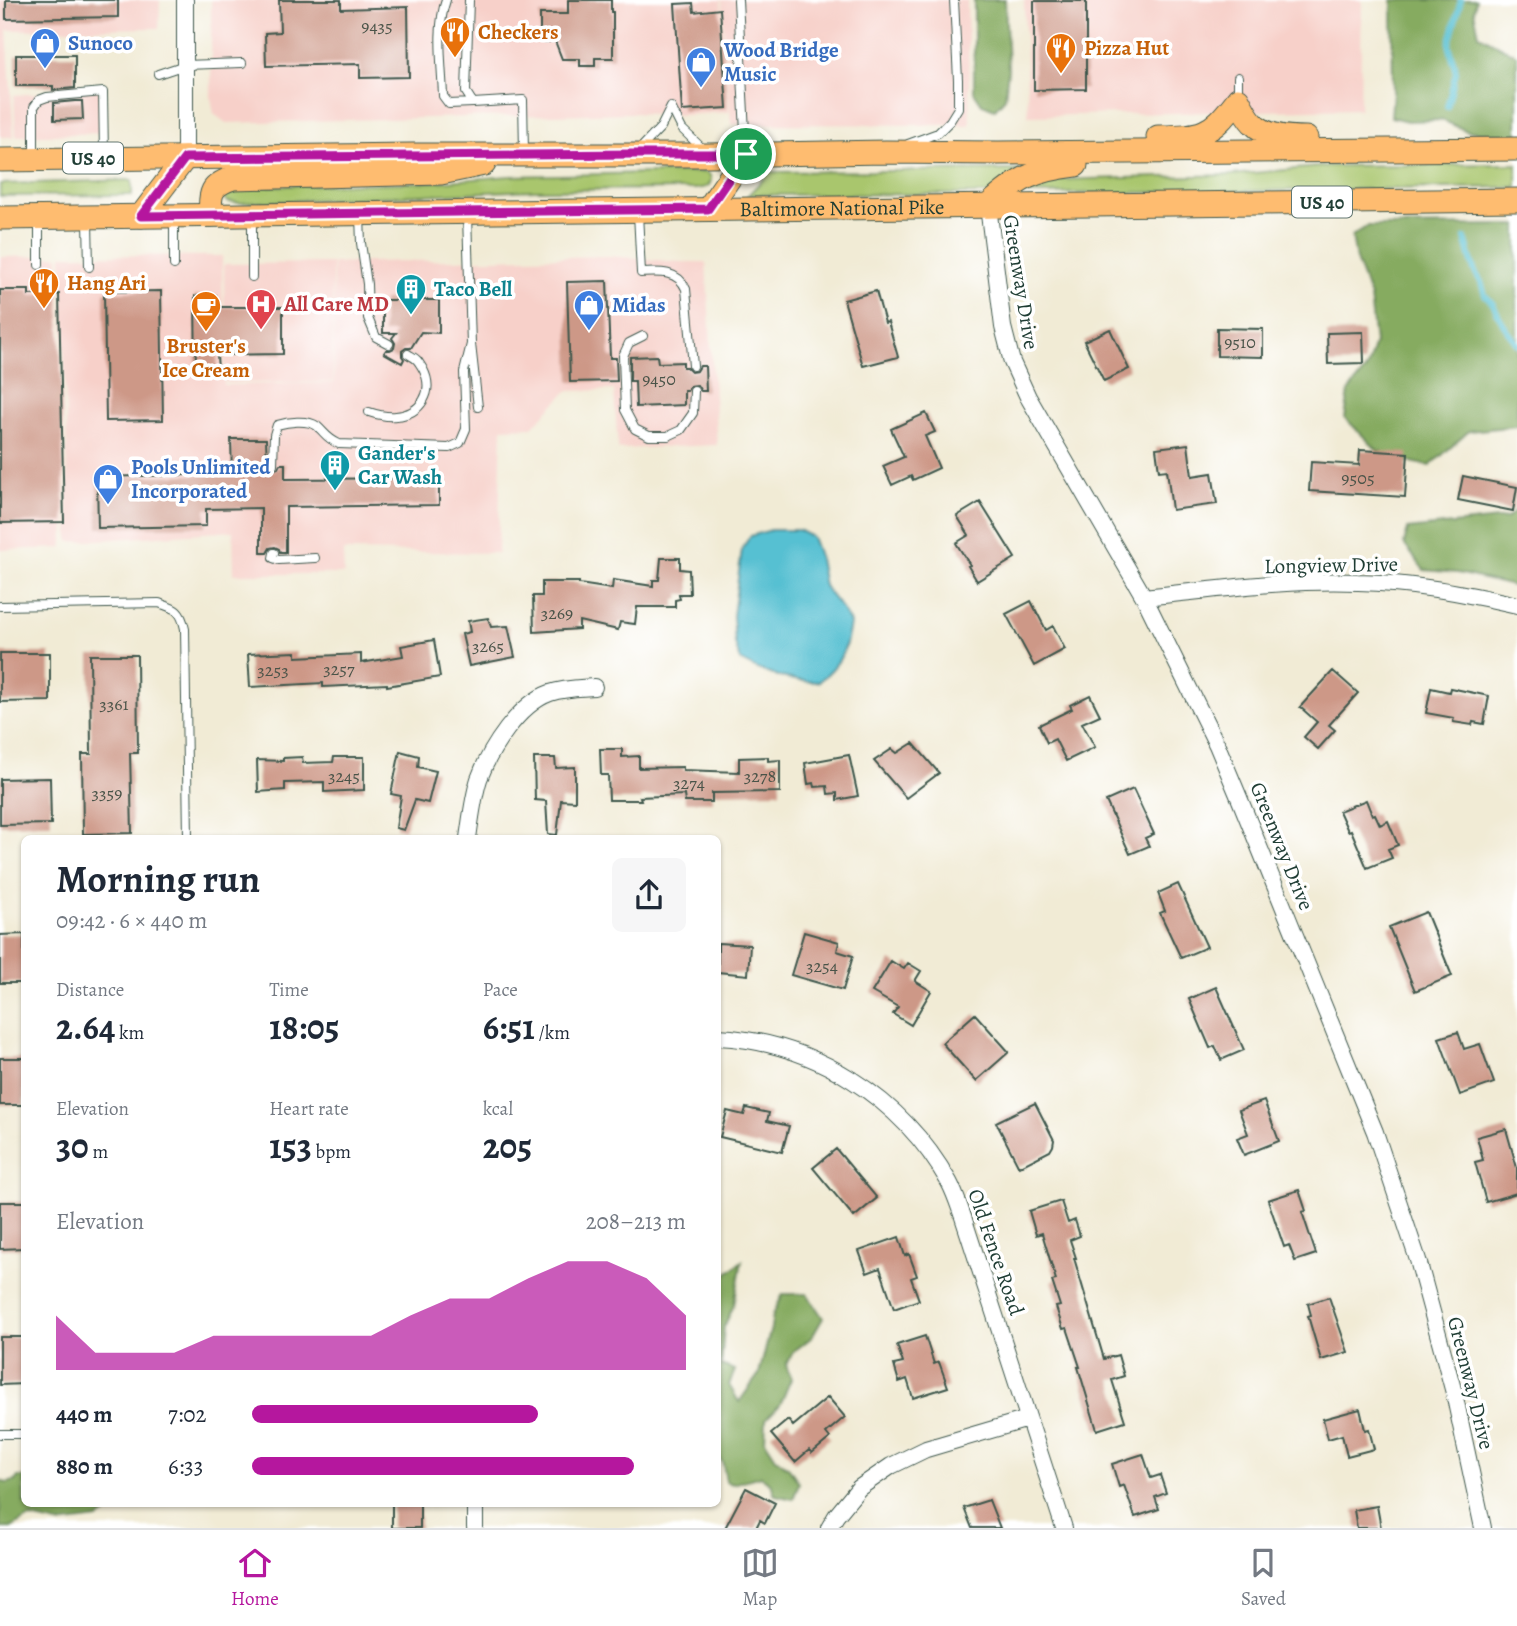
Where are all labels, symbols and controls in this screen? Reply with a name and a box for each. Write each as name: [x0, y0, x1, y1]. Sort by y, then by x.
house number: 9435: [361, 14, 393, 38]
restaurant icon: Checkers: [438, 15, 472, 59]
place label: Checkers: [478, 18, 559, 46]
shop icon: Sunoco: [28, 26, 62, 70]
place label: Sunoco: [68, 29, 133, 57]
restaurant icon: Pizza Hut: [1044, 31, 1078, 75]
place label: Pizza Hut: [1084, 34, 1169, 62]
place label: Wood Bridge Music: [723, 36, 839, 88]
shop icon: Wood Bridge Music: [684, 45, 718, 89]
pin: [716, 124, 776, 184]
icon: arrive: [727, 135, 765, 173]
road number: US 40: [63, 142, 123, 174]
road number: US 40: [1292, 186, 1352, 218]
street label: Baltimore National Pike: [739, 193, 945, 223]
street label: Greenway Drive: [997, 213, 1045, 351]
restaurant icon: Hang Ari: [27, 266, 61, 310]
place label: Hang Ari: [67, 269, 146, 297]
building icon: Taco Bell: [394, 272, 428, 316]
place label: Taco Bell: [434, 275, 513, 303]
hospital icon: All Care MD: [244, 287, 278, 331]
shop icon: Midas: [572, 288, 606, 332]
cafe icon: Bruster's Ice Cream: [189, 289, 223, 333]
place label: All Care MD: [283, 290, 389, 318]
place label: Midas: [612, 291, 666, 319]
house number: 9510: [1224, 330, 1256, 354]
place label: Bruster's Ice Cream: [162, 332, 250, 384]
house number: 9450: [642, 367, 676, 391]
place label: Gander's Car Wash: [358, 439, 442, 491]
building icon: Gander's Car Wash: [318, 448, 352, 492]
place label: Pools Unlimited Incorporated: [131, 453, 271, 505]
shop icon: Pools Unlimited Incorporated: [91, 462, 125, 506]
house number: 9505: [1341, 466, 1375, 490]
street label: Longview Drive: [1264, 550, 1398, 580]
house number: 3269: [541, 601, 573, 625]
house number: 3265: [472, 634, 504, 658]
house number: 3257: [323, 657, 355, 681]
house number: 3253: [257, 658, 289, 682]
house number: 3361: [99, 692, 129, 716]
house number: 3245: [328, 764, 360, 788]
house number: 3278: [744, 764, 776, 788]
house number: 3274: [673, 771, 705, 795]
street label: Greenway Drive: [1244, 778, 1320, 914]
house number: 3359: [92, 781, 122, 805]
text: Morning run: [56, 853, 260, 905]
button: share: [612, 858, 686, 932]
text: 09:42 · 6 × 440 m: [56, 905, 207, 936]
house number: 3254: [806, 954, 838, 978]
text: Distance: [56, 977, 124, 1003]
text: Time: [269, 977, 309, 1003]
text: Pace: [483, 977, 518, 1003]
text: 2.64: [56, 1003, 115, 1051]
text: 18:05: [269, 1003, 340, 1051]
text: 6:51: [483, 1003, 535, 1051]
text: km: [115, 1020, 144, 1046]
text: /km: [535, 1020, 570, 1046]
text: Elevation: [56, 1096, 129, 1122]
text: Heart rate: [269, 1096, 349, 1122]
text: kcal: [483, 1096, 513, 1122]
text: 30: [56, 1122, 89, 1170]
text: 153: [269, 1122, 312, 1170]
text: 205: [483, 1122, 532, 1170]
text: m: [89, 1139, 108, 1165]
text: bpm: [312, 1139, 351, 1165]
street label: Old Fence Road: [961, 1185, 1031, 1319]
text: Elevation: [56, 1206, 144, 1237]
text: 208–213 m: [586, 1206, 686, 1237]
street label: Greenway Drive: [1441, 1314, 1501, 1452]
text: 440 m: [56, 1399, 112, 1430]
text: 7:02: [168, 1399, 206, 1430]
text: 880 m: [56, 1451, 113, 1482]
text: 6:33: [168, 1451, 203, 1482]
tab: Home: [231, 1544, 279, 1612]
tab: Map: [741, 1544, 779, 1612]
tab: Saved: [1241, 1544, 1286, 1612]

